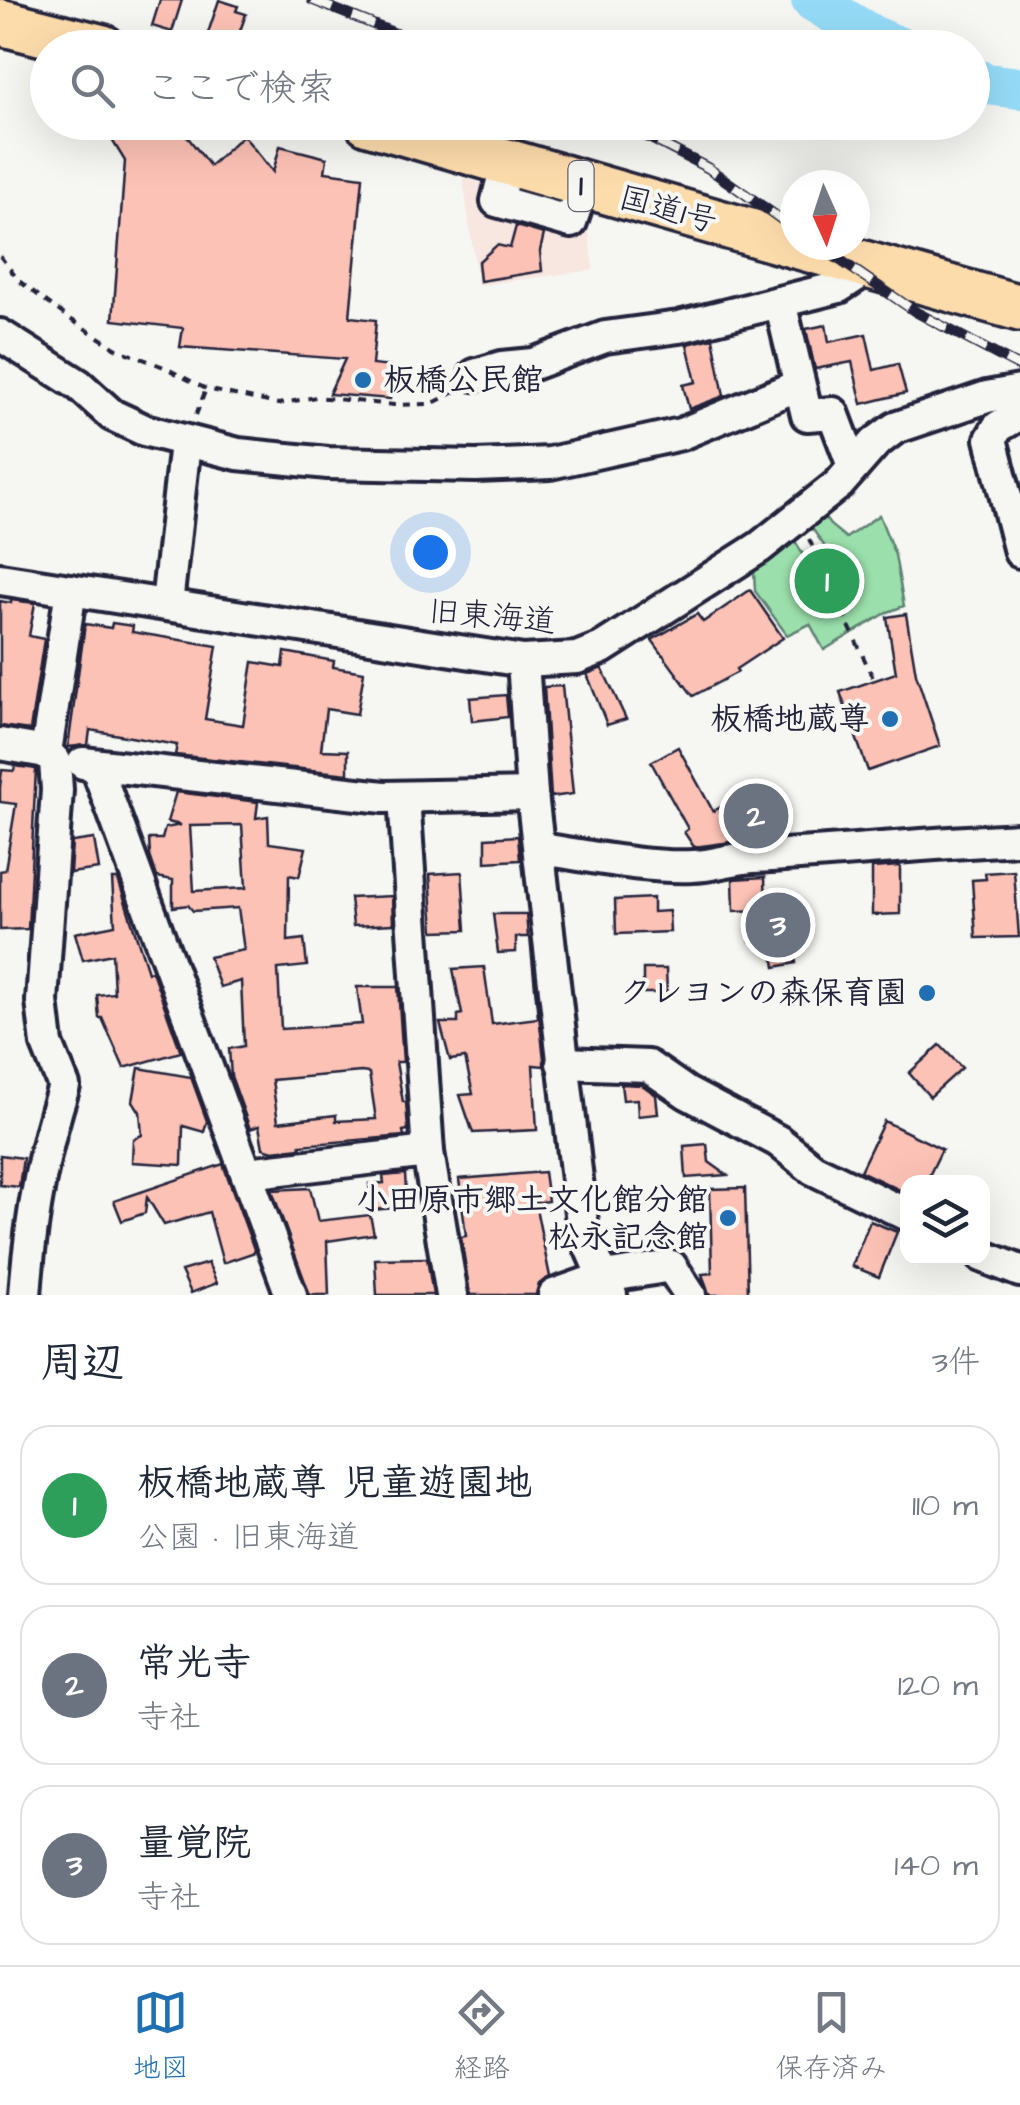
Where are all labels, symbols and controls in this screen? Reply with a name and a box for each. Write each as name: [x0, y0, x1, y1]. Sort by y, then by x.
search box: [30, 30, 990, 140]
icon: search: [65, 58, 120, 113]
text: ここで検索: [145, 63, 335, 115]
road number: 1: [568, 161, 594, 211]
north arrow: [780, 170, 870, 260]
street label: 国道1号: [614, 175, 722, 245]
place label: 板橋公民館: [383, 358, 543, 403]
marker: 板橋公民館: [352, 369, 374, 391]
your location: [405, 527, 456, 578]
pin: 1: [794, 544, 860, 618]
street label: 旧東海道: [426, 589, 558, 645]
place label: 板橋地蔵尊: [710, 697, 870, 742]
marker: 板橋地蔵尊: [879, 708, 901, 730]
pin: 2: [724, 778, 788, 854]
pin: 3: [746, 888, 810, 962]
place label: クレヨンの森保育園: [619, 971, 907, 1016]
marker: クレヨンの森保育園: [916, 982, 938, 1004]
map controls: [900, 1175, 990, 1265]
button: layers: [900, 1175, 990, 1265]
place label: 小田原市郷土文化館分館 松永記念館: [356, 1178, 708, 1260]
marker: 小田原市郷土文化館分館 松永記念館: [717, 1207, 739, 1229]
text: 周辺: [40, 1335, 124, 1393]
text: 3件: [932, 1340, 980, 1385]
text: 板橋地蔵尊 児童遊園地: [137, 1458, 532, 1510]
text: 1: [72, 1483, 77, 1528]
text: 110 m: [912, 1483, 978, 1528]
text: 公園 · 旧東海道: [137, 1515, 359, 1560]
text: 常光寺: [137, 1638, 251, 1690]
text: 2: [65, 1663, 84, 1708]
text: 120 m: [898, 1663, 978, 1708]
text: 寺社: [137, 1695, 201, 1740]
text: 量覚院: [137, 1818, 251, 1870]
text: 3: [66, 1843, 83, 1888]
text: 140 m: [894, 1843, 978, 1888]
text: 寺社: [137, 1875, 201, 1920]
tab: 地図: [133, 1985, 189, 2088]
tab: 経路: [454, 1985, 510, 2088]
tab: 保存済み: [775, 1985, 887, 2088]

